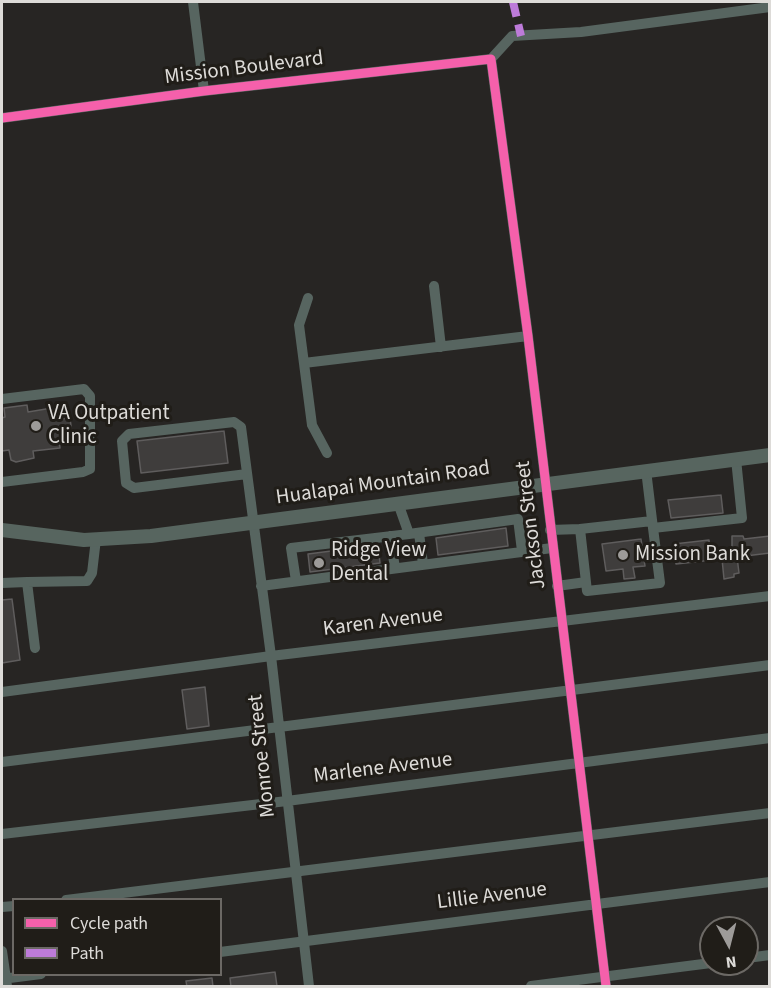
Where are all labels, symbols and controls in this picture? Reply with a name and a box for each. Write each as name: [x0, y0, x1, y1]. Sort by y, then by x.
street label: Mission Boulevard: [163, 47, 325, 91]
place label: VA Outpatient Clinic: [48, 401, 170, 451]
marker: VA Outpatient Clinic: [29, 419, 43, 433]
street label: Hualapai Mountain Road: [274, 457, 492, 511]
street label: Jackson Street: [512, 459, 552, 591]
place label: Ridge View Dental: [331, 538, 426, 588]
place label: Mission Bank: [635, 542, 750, 568]
marker: Mission Bank: [616, 548, 630, 562]
marker: Ridge View Dental: [312, 556, 326, 570]
street label: Karen Avenue: [322, 603, 444, 643]
street label: Monroe Street: [244, 693, 282, 819]
street label: Marlene Avenue: [312, 748, 454, 790]
street label: Lillie Avenue: [436, 878, 548, 916]
legend: [12, 898, 222, 976]
text: Cycle path: [70, 911, 148, 936]
north arrow: [699, 916, 759, 976]
text: Path: [70, 941, 104, 966]
text: N: [724, 950, 738, 973]

